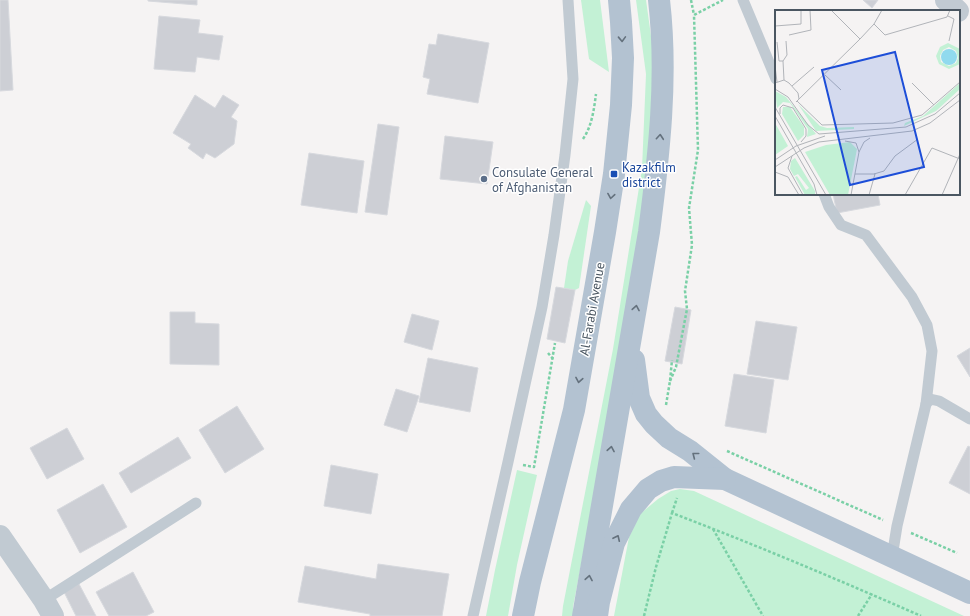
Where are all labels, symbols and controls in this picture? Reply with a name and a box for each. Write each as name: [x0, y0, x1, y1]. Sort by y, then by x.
inset map: [775, 10, 960, 195]
one-way arrow: [618, 36, 626, 42]
one-way arrow: [655, 134, 664, 140]
place label: Kazakfilm district: [622, 159, 676, 191]
place label: Consulate General of Afghanistan: [492, 164, 593, 196]
marker: Kazakfilm district: [609, 169, 619, 179]
marker: Consulate General of Afghanistan: [479, 174, 489, 184]
one-way arrow: [607, 193, 616, 199]
street label: Al-Farabi Avenue: [575, 261, 609, 357]
one-way arrow: [631, 305, 640, 311]
one-way arrow: [576, 376, 584, 383]
one-way arrow: [607, 446, 615, 453]
one-way arrow: [692, 453, 699, 460]
one-way arrow: [612, 534, 620, 542]
one-way arrow: [584, 574, 593, 581]

